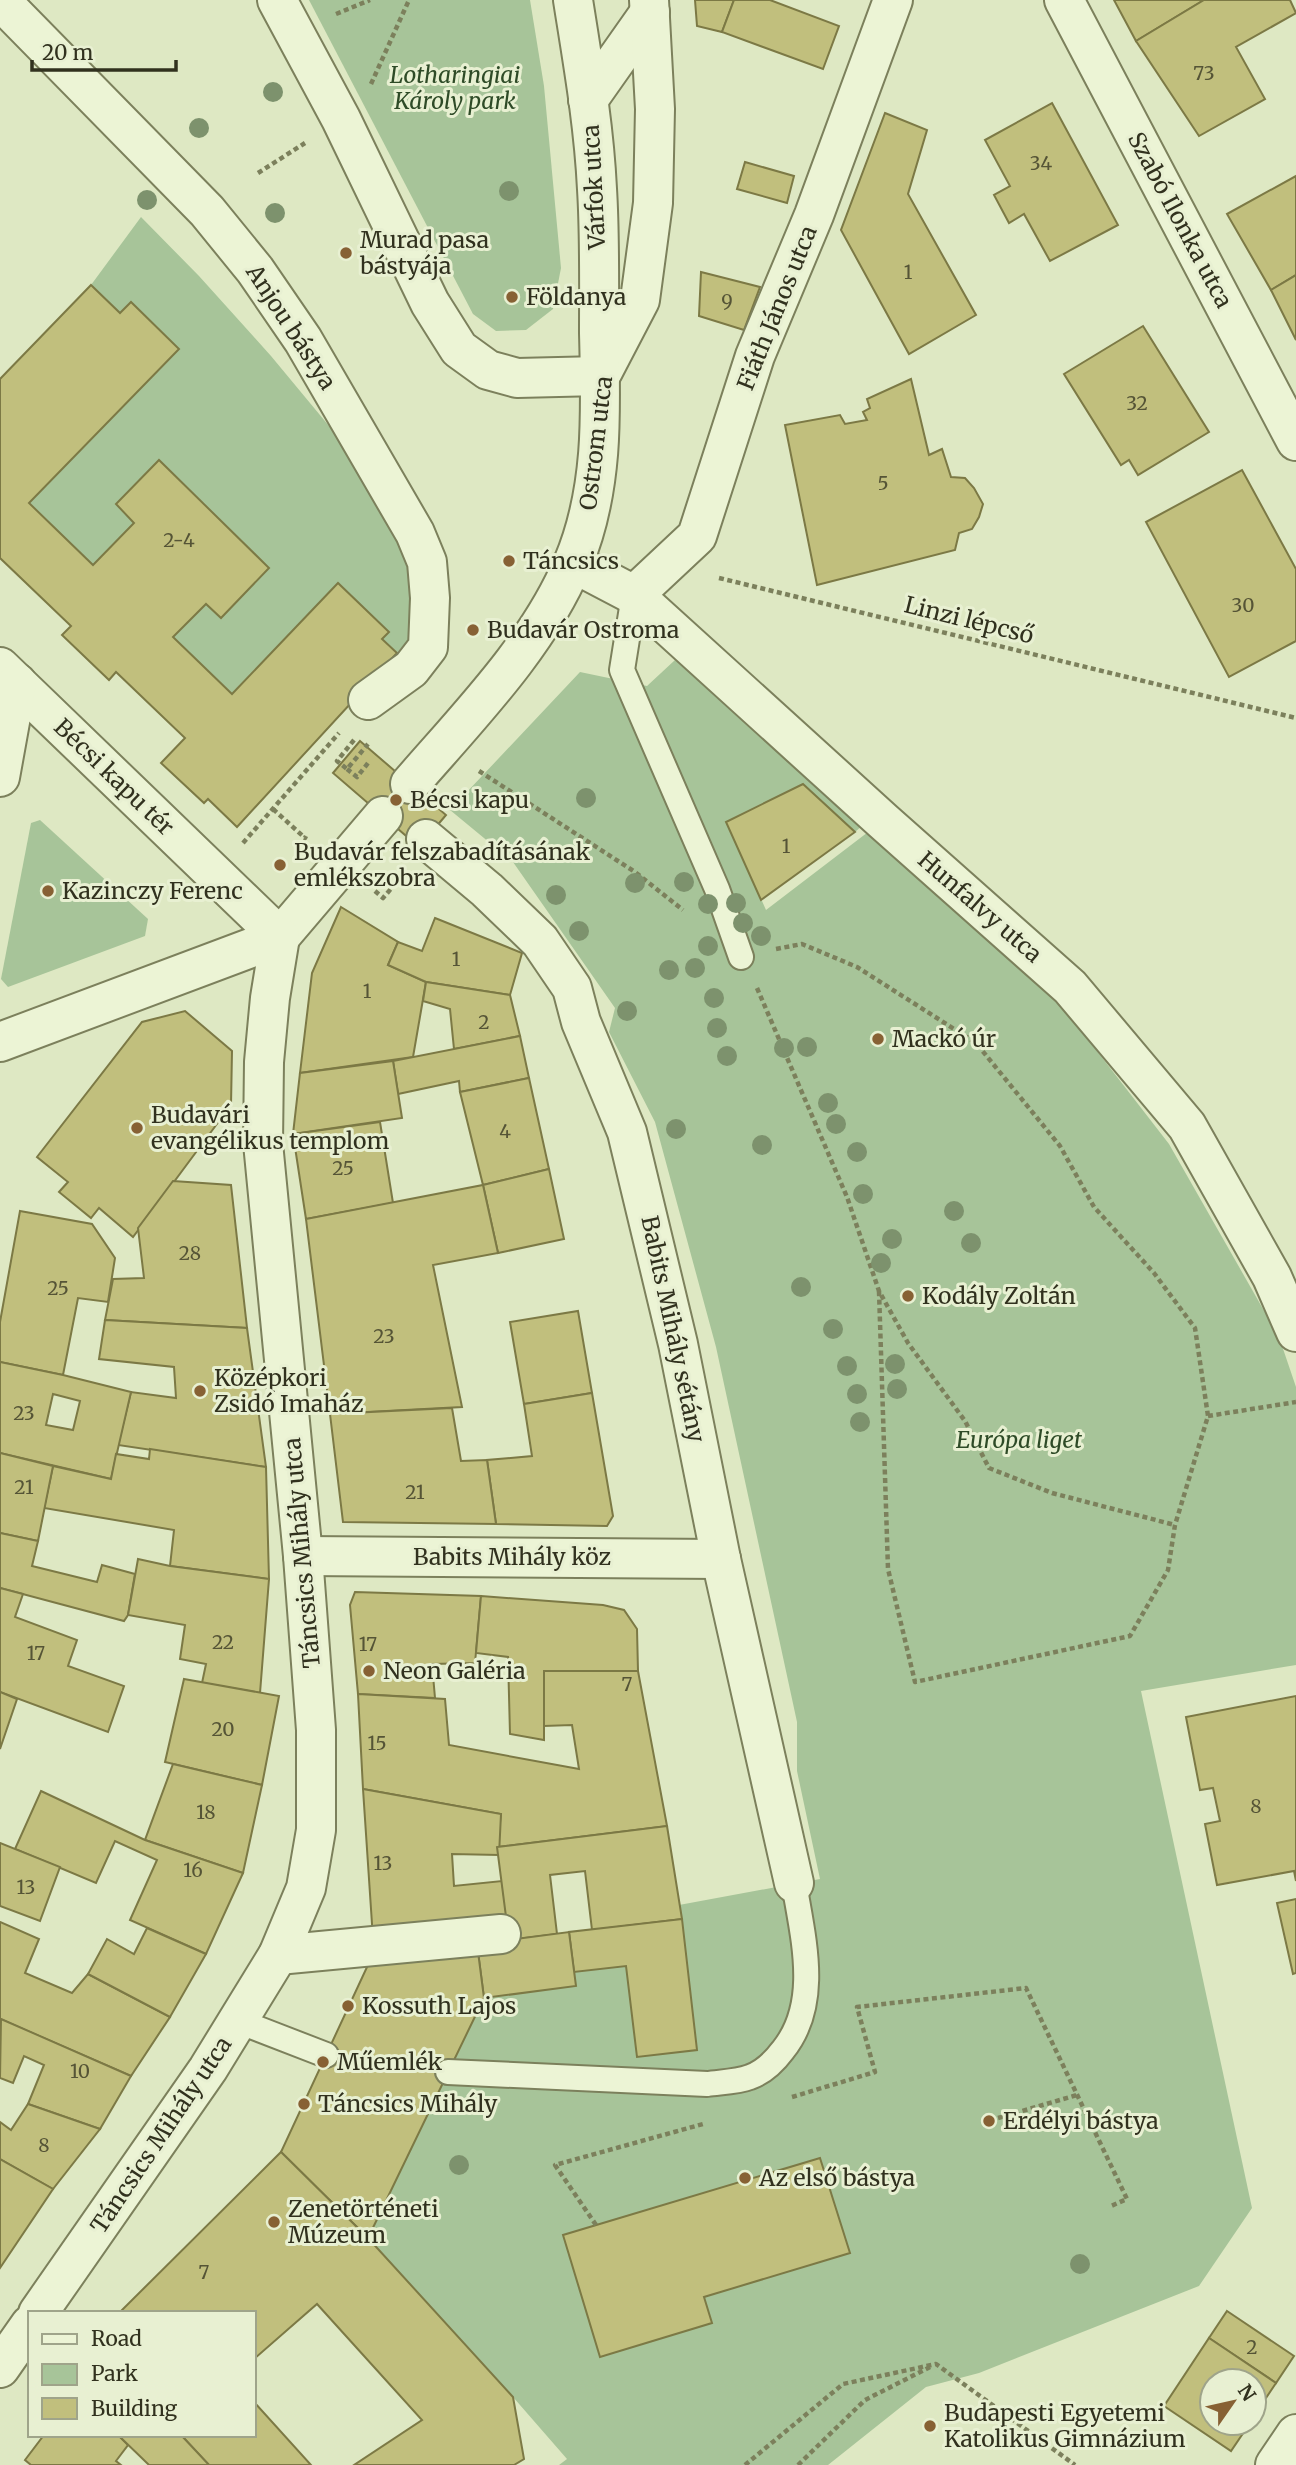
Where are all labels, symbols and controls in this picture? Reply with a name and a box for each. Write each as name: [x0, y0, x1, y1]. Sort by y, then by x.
scale bar: [32, 28, 175, 72]
text: 20 m: [42, 39, 94, 66]
park label: Lotharingiai Károly park: [390, 60, 521, 115]
house number: 73: [1193, 61, 1215, 85]
street label: Várfok utca: [576, 124, 611, 251]
street label: Szabó Ilonka utca: [1122, 127, 1239, 313]
house number: 34: [1030, 151, 1052, 175]
street label: Fiáth János utca: [730, 221, 823, 394]
place label: Murad pasa bástyája: [359, 225, 489, 280]
marker: Murad pasa bástyája: [338, 245, 354, 261]
street label: Anjou bástya: [240, 258, 343, 395]
house number: 1: [904, 260, 913, 284]
place label: Földanya: [526, 282, 626, 311]
marker: Földanya: [504, 289, 520, 305]
house number: 9: [721, 289, 733, 313]
street label: Ostrom utca: [573, 374, 618, 512]
house number: 32: [1126, 391, 1148, 415]
house number: 5: [877, 471, 889, 495]
house number: 2-4: [163, 528, 195, 552]
place label: Táncsics: [523, 546, 619, 575]
marker: Táncsics: [501, 553, 517, 569]
street label: Linzi lépcső: [901, 589, 1037, 650]
house number: 30: [1232, 593, 1254, 617]
place label: Budavár Ostroma: [487, 615, 679, 644]
marker: Budavár Ostroma: [465, 622, 481, 638]
street label: Bécsi kapu tér: [48, 712, 180, 841]
place label: Bécsi kapu: [410, 785, 529, 814]
marker: Bécsi kapu: [388, 792, 404, 808]
house number: 1: [782, 834, 791, 858]
place label: Budavár felszabadításának emlékszobra: [294, 837, 590, 892]
street label: Hunfalvy utca: [912, 845, 1048, 968]
marker: Budavár felszabadításának emlékszobra: [272, 857, 288, 873]
place label: Kazinczy Ferenc: [62, 876, 243, 905]
marker: Kazinczy Ferenc: [40, 883, 56, 899]
house number: 1: [452, 947, 461, 971]
house number: 1: [363, 979, 372, 1003]
house number: 2: [478, 1010, 490, 1034]
place label: Mackó úr: [892, 1024, 996, 1053]
marker: Mackó úr: [870, 1031, 886, 1047]
place label: Budavári evangélikus templom: [151, 1100, 390, 1155]
house number: 4: [499, 1119, 511, 1143]
marker: Budavári evangélikus templom: [129, 1120, 145, 1136]
house number: 25: [332, 1156, 354, 1180]
street label: Babits Mihály sétány: [635, 1213, 712, 1445]
house number: 28: [179, 1241, 201, 1265]
house number: 25: [47, 1276, 69, 1300]
place label: Kodály Zoltán: [922, 1281, 1076, 1310]
marker: Kodály Zoltán: [900, 1288, 916, 1304]
house number: 23: [373, 1324, 395, 1348]
place label: Középkori Zsidó Imaház: [214, 1363, 363, 1418]
marker: Középkori Zsidó Imaház: [192, 1383, 208, 1399]
house number: 23: [13, 1401, 35, 1425]
park label: Európa liget: [956, 1425, 1082, 1454]
street label: Táncsics Mihály utca: [277, 1437, 326, 1670]
house number: 21: [14, 1475, 34, 1499]
house number: 21: [405, 1480, 425, 1504]
street label: Babits Mihály köz: [413, 1542, 611, 1571]
house number: 22: [212, 1630, 234, 1654]
house number: 17: [359, 1632, 377, 1656]
house number: 17: [27, 1641, 45, 1665]
place label: Neon Galéria: [383, 1656, 525, 1685]
marker: Neon Galéria: [361, 1663, 377, 1679]
house number: 7: [622, 1672, 633, 1696]
house number: 20: [211, 1717, 235, 1741]
house number: 15: [367, 1731, 387, 1755]
house number: 8: [1250, 1794, 1262, 1818]
house number: 18: [196, 1800, 216, 1824]
house number: 13: [374, 1851, 392, 1875]
house number: 16: [183, 1858, 203, 1882]
house number: 13: [17, 1875, 35, 1899]
place label: Kossuth Lajos: [362, 1991, 516, 2020]
marker: Kossuth Lajos: [340, 1998, 356, 2014]
street label: Táncsics Mihály utca: [84, 2031, 237, 2239]
place label: Műemlék: [337, 2047, 442, 2076]
marker: Műemlék: [315, 2054, 331, 2070]
house number: 10: [70, 2059, 90, 2083]
place label: Táncsics Mihály: [318, 2089, 498, 2118]
marker: Táncsics Mihály: [296, 2096, 312, 2112]
place label: Erdélyi bástya: [1003, 2106, 1158, 2135]
marker: Erdélyi bástya: [981, 2113, 997, 2129]
house number: 8: [38, 2133, 50, 2157]
place label: Az első bástya: [758, 2163, 915, 2192]
marker: Az első bástya: [737, 2170, 753, 2186]
place label: Zenetörténeti Múzeum: [288, 2194, 439, 2249]
marker: Zenetörténeti Múzeum: [266, 2214, 282, 2230]
house number: 7: [199, 2260, 210, 2284]
legend: [28, 2311, 256, 2437]
text: Road: [91, 2325, 142, 2352]
house number: 2: [1246, 2335, 1258, 2359]
text: Park: [91, 2360, 138, 2387]
north arrow: [1198, 2367, 1268, 2437]
text: N: [1233, 2380, 1261, 2405]
text: Building: [91, 2395, 178, 2422]
place label: Budapesti Egyetemi Katolikus Gimnázium: [944, 2398, 1186, 2453]
marker: Budapesti Egyetemi Katolikus Gimnázium: [922, 2418, 938, 2434]

